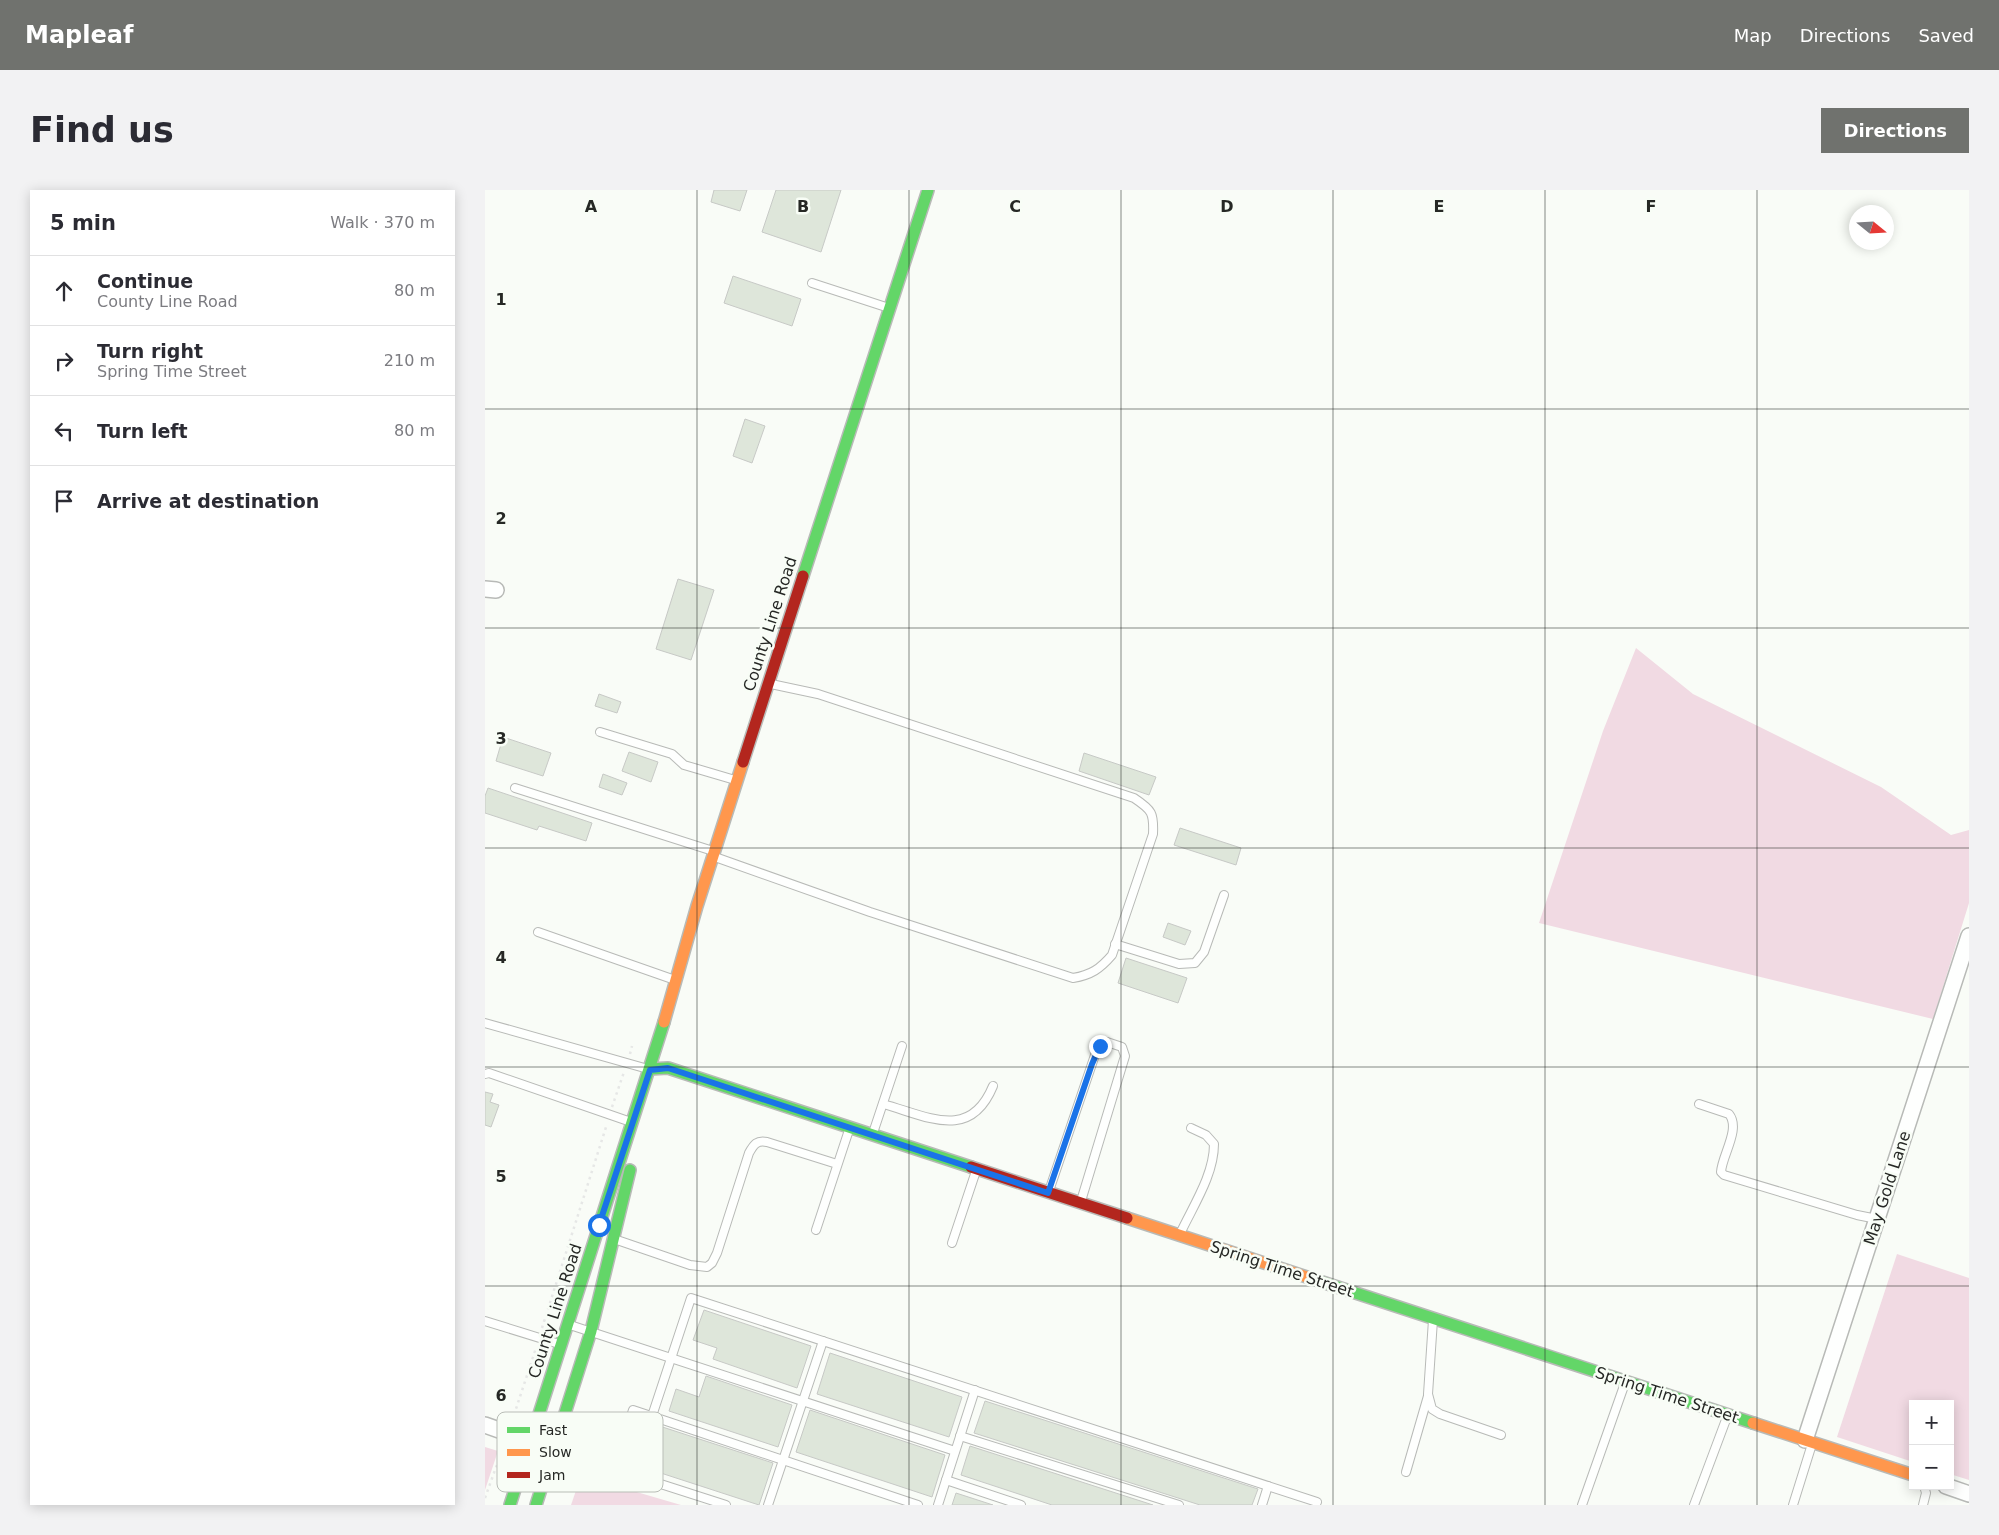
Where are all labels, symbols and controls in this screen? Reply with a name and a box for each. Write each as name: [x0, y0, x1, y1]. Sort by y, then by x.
text: Mapleaf: [25, 21, 133, 49]
text: Map: [1734, 25, 1772, 46]
text: Directions: [1800, 25, 1890, 46]
text: Saved: [1918, 25, 1974, 46]
button: Directions: [1821, 108, 1969, 153]
text: Find us: [30, 110, 174, 150]
text: A: [585, 197, 598, 216]
text: B: [797, 197, 809, 216]
text: C: [1009, 197, 1021, 216]
text: D: [1220, 197, 1234, 216]
text: E: [1434, 197, 1444, 216]
text: F: [1646, 197, 1656, 216]
north arrow: [1849, 205, 1894, 250]
text: 5 min: [50, 211, 116, 235]
text: Walk · 370 m: [330, 213, 435, 232]
text: Continue: [97, 270, 193, 292]
icon: ahead: [50, 277, 78, 305]
text: 80 m: [394, 281, 435, 300]
text: 1: [495, 290, 507, 309]
text: County Line Road: [97, 292, 238, 311]
text: Turn right: [97, 340, 203, 362]
icon: right: [50, 347, 78, 375]
text: 210 m: [384, 351, 435, 370]
text: Spring Time Street: [97, 362, 247, 381]
icon: left: [50, 417, 78, 445]
text: Turn left: [97, 420, 188, 442]
text: 80 m: [394, 421, 435, 440]
icon: arrive: [50, 487, 78, 515]
text: Arrive at destination: [97, 490, 319, 512]
text: 2: [495, 509, 507, 528]
street label: County Line Road: [739, 554, 801, 694]
text: 3: [495, 729, 507, 748]
text: 4: [495, 948, 507, 967]
route end: [1089, 1035, 1112, 1058]
street label: May Gold Lane: [1860, 1129, 1914, 1247]
text: 5: [495, 1167, 507, 1186]
route start: [588, 1214, 611, 1237]
street label: Spring Time Street: [1208, 1237, 1356, 1301]
street label: County Line Road: [524, 1241, 586, 1381]
street label: Spring Time Street: [1593, 1363, 1741, 1427]
text: 6: [495, 1386, 507, 1405]
map controls: [1909, 1400, 1954, 1490]
button: +: [1909, 1400, 1954, 1445]
legend: [497, 1412, 663, 1492]
text: Fast: [539, 1422, 568, 1438]
text: Slow: [539, 1444, 572, 1460]
button: −: [1909, 1445, 1954, 1490]
text: Jam: [538, 1467, 565, 1483]

